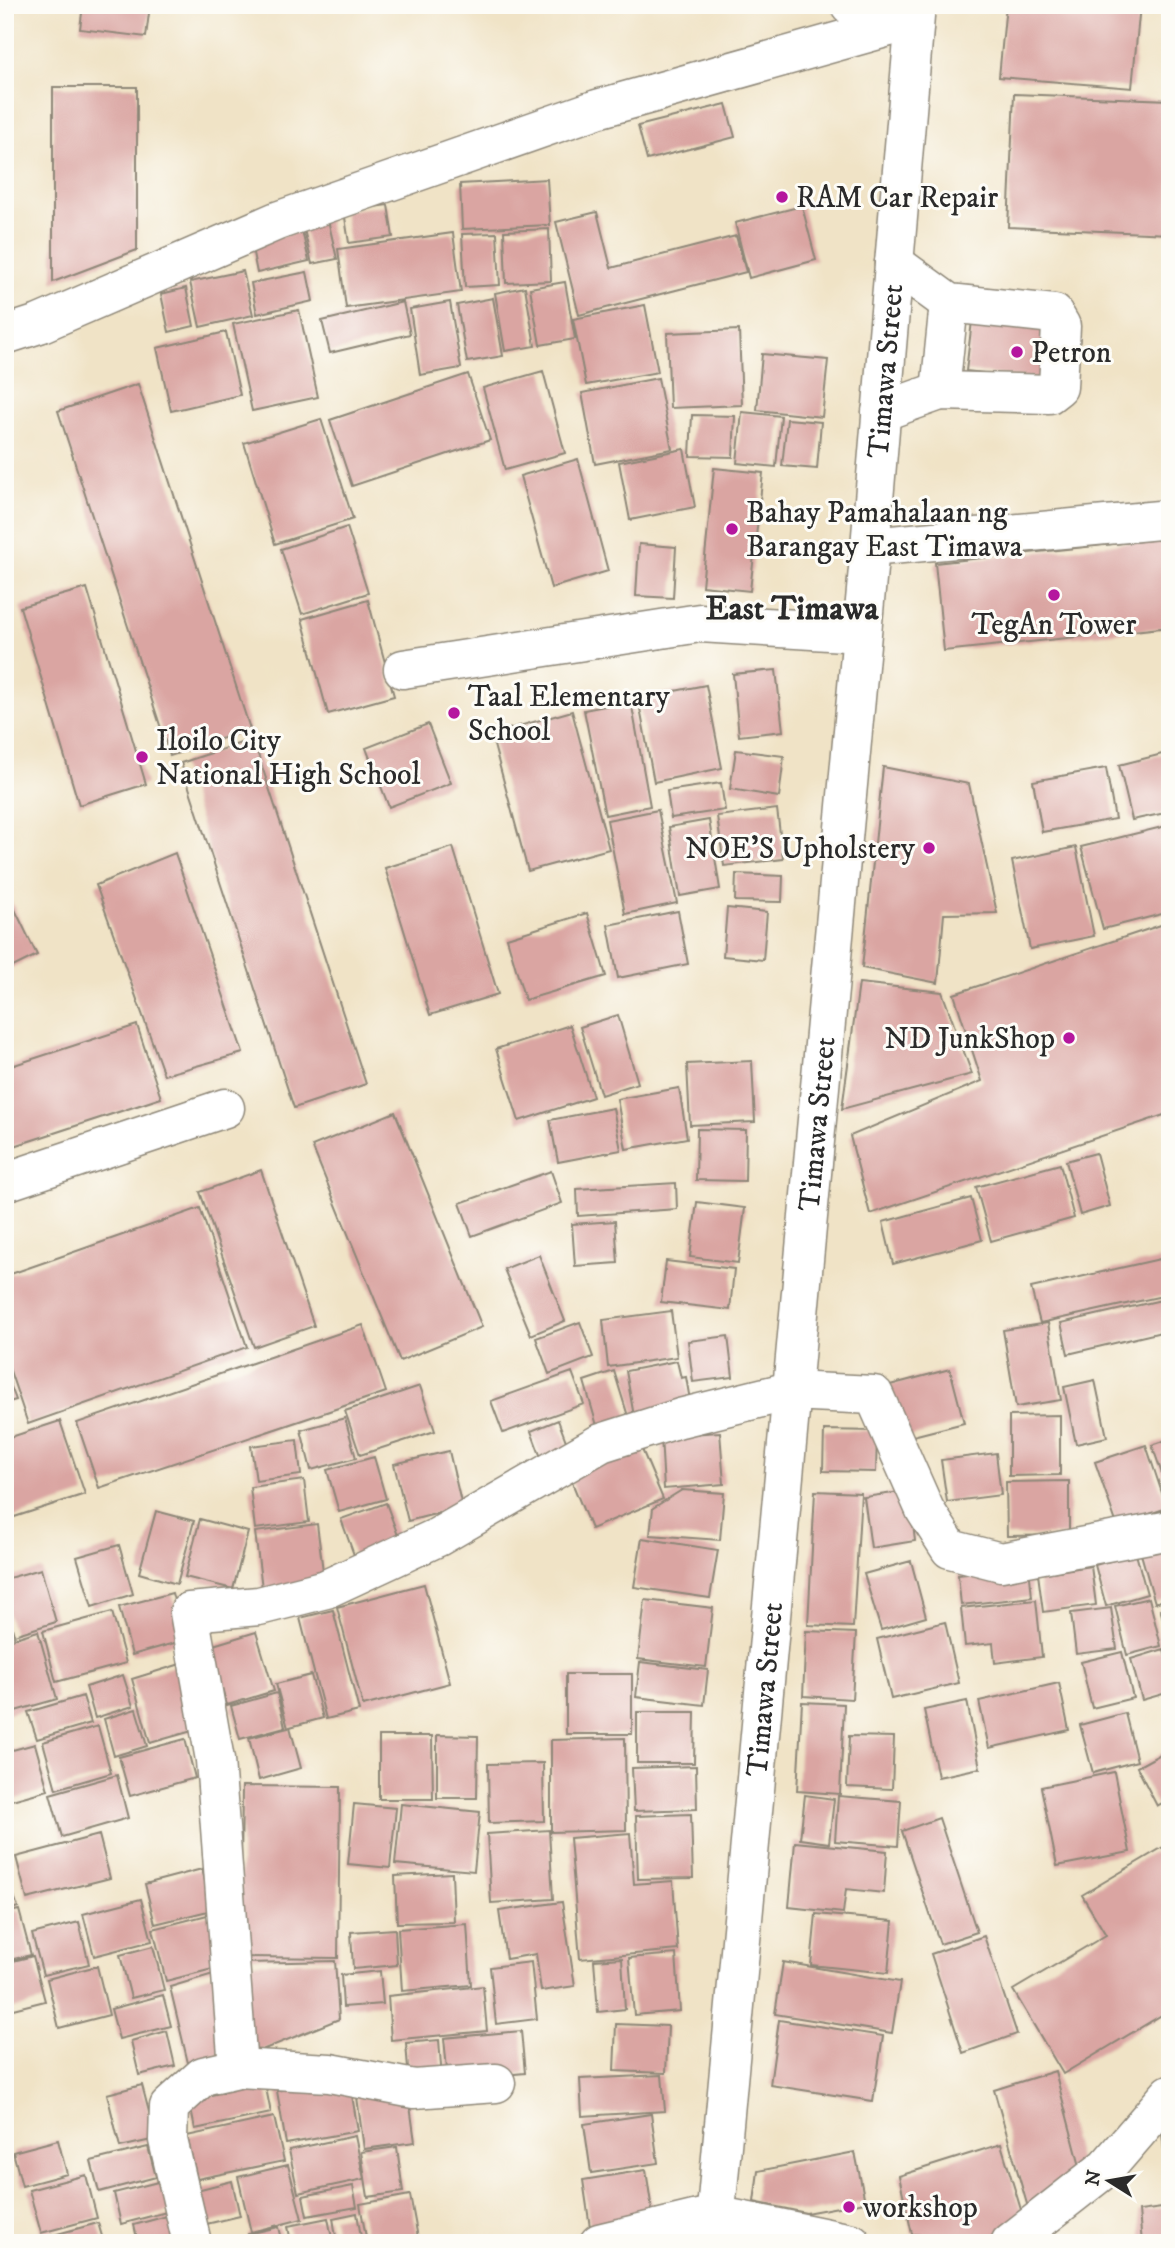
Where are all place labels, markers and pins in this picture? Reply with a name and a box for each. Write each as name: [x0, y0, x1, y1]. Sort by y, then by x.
place label: RAM Car Repair: [796, 180, 998, 217]
marker: RAM Car Repair: [774, 189, 790, 205]
place label: Petron: [1031, 335, 1112, 372]
marker: Petron: [1009, 344, 1025, 360]
place label: Bahay Pamahalaan ng Barangay East Timawa: [746, 495, 1023, 566]
marker: Bahay Pamahalaan ng Barangay East Timawa: [724, 521, 740, 537]
marker: TegAn Tower: [1046, 587, 1062, 603]
place label: TegAn Tower: [972, 607, 1136, 644]
place label: Taal Elementary School: [468, 679, 670, 750]
marker: Taal Elementary School: [446, 705, 462, 721]
place label: Iloilo City National High School: [156, 723, 421, 794]
marker: Iloilo City National High School: [134, 749, 150, 765]
place label: NOE'S Upholstery: [685, 831, 916, 868]
marker: NOE'S Upholstery: [921, 840, 937, 856]
place label: ND JunkShop: [884, 1021, 1055, 1058]
marker: ND JunkShop: [1061, 1030, 1077, 1046]
place label: workshop: [862, 2190, 978, 2227]
marker: workshop: [841, 2199, 857, 2215]

